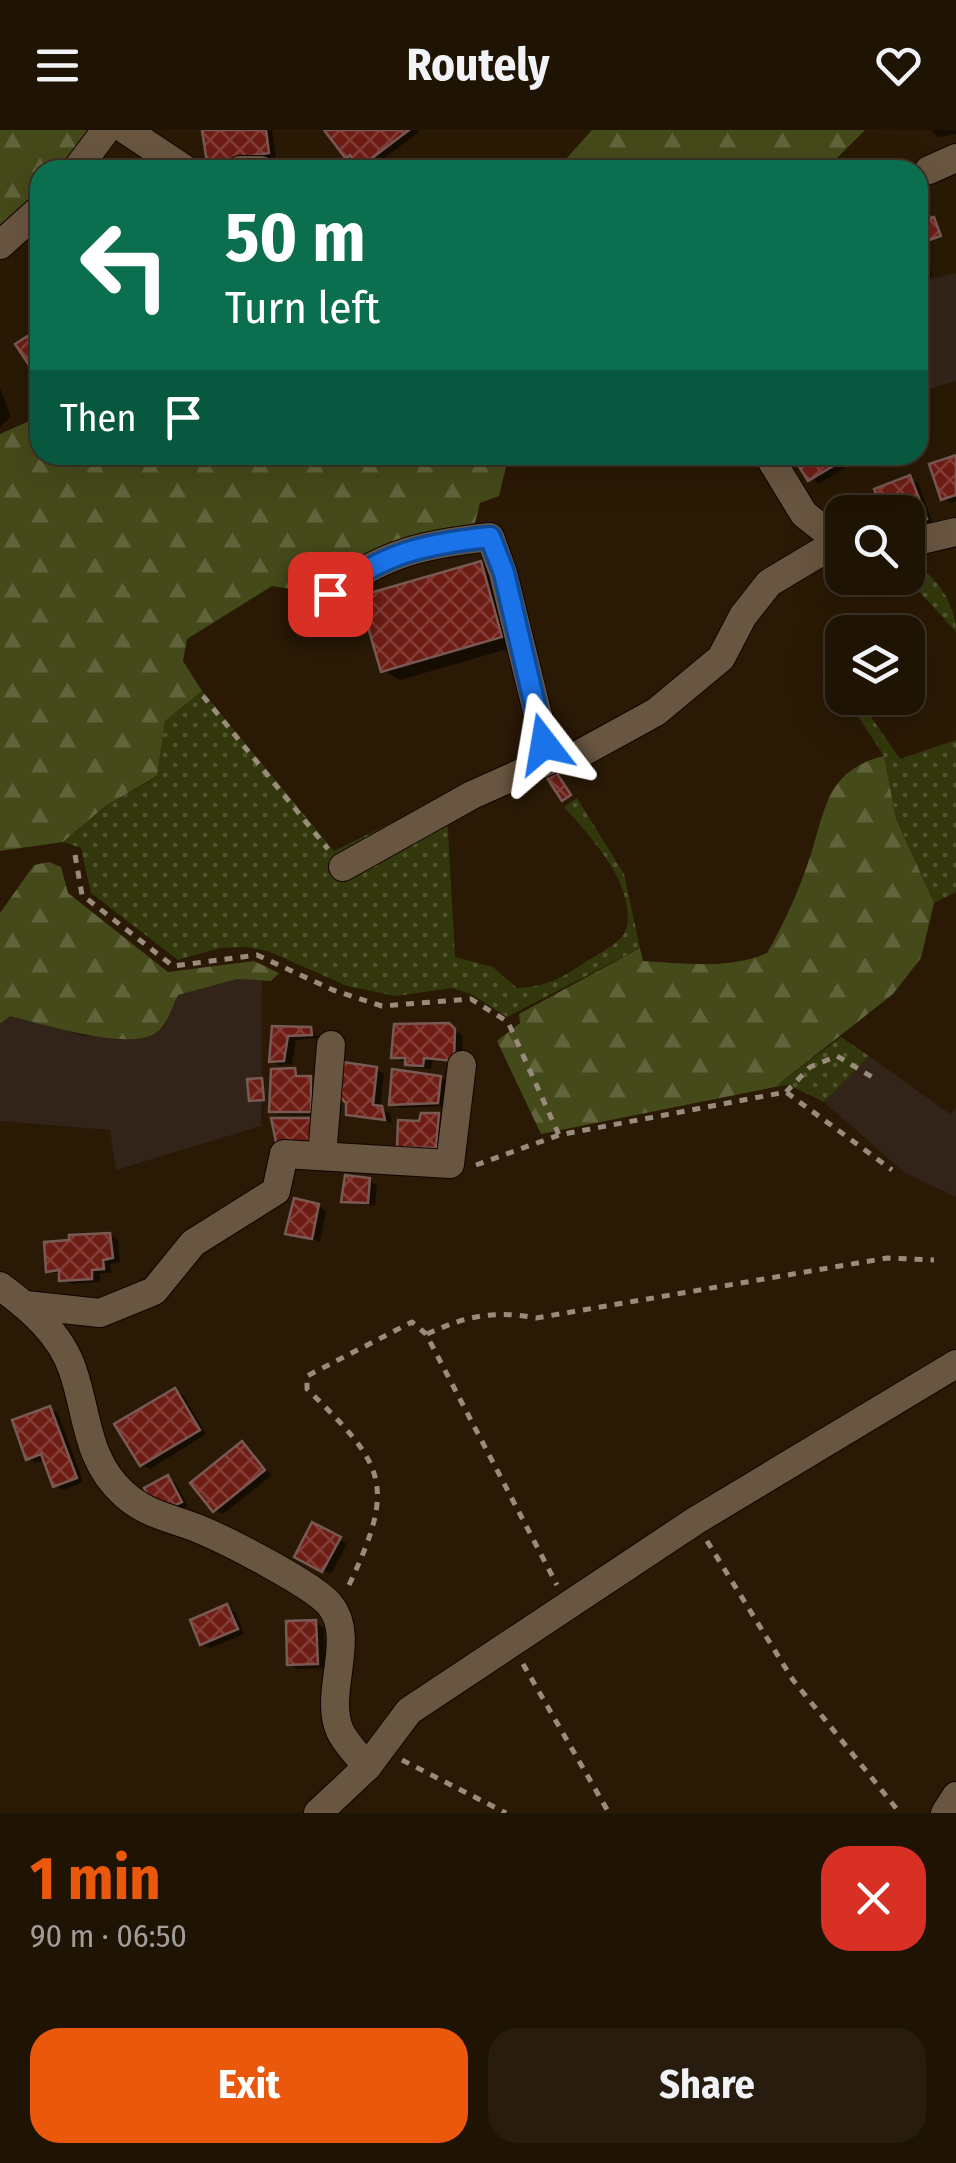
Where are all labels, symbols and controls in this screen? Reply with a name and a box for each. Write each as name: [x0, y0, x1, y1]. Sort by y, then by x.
icon: menu: [30, 38, 85, 93]
text: Routely: [406, 38, 550, 92]
icon: heart: [871, 38, 926, 93]
text: 50 m: [225, 196, 366, 280]
icon: left: [60, 200, 190, 330]
text: Turn left: [225, 281, 380, 335]
icon: arrive: [156, 390, 211, 445]
text: Then: [60, 395, 136, 441]
map controls: [825, 495, 925, 715]
button: search: [825, 495, 925, 595]
pin: [288, 552, 373, 637]
icon: arrive: [303, 567, 358, 622]
button: layers: [825, 615, 925, 715]
position arrow: [492, 692, 596, 796]
text: 1 min: [30, 1843, 161, 1915]
button: close: [821, 1846, 926, 1951]
text: 90 m · 06:50: [30, 1917, 187, 1955]
button: Exit: [30, 2028, 468, 2143]
button: Share: [488, 2028, 926, 2143]

